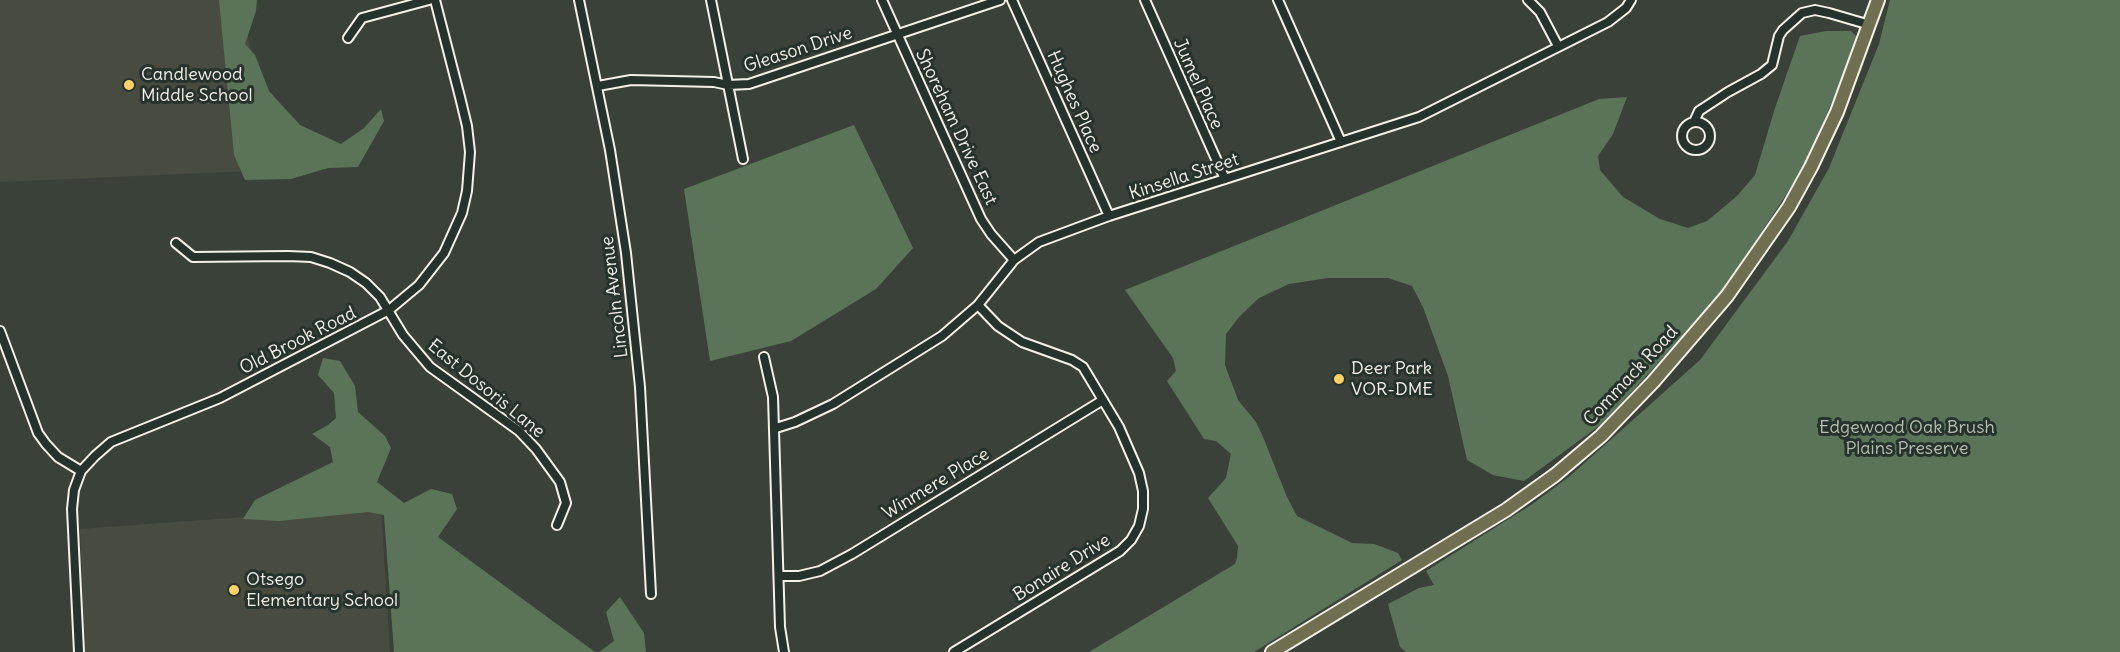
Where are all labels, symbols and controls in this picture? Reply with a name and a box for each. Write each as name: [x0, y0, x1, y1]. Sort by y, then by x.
street label: Gleason Drive: [741, 22, 855, 78]
street label: Jumel Place: [1168, 35, 1228, 133]
street label: Shoreham Drive East: [910, 46, 1002, 208]
street label: Hughes Place: [1042, 48, 1106, 156]
place label: Candlewood Middle School: [141, 64, 253, 106]
marker: Candlewood Middle School: [122, 78, 136, 92]
street label: Kinsella Street: [1126, 149, 1242, 205]
street label: Lincoln Avenue: [597, 235, 633, 359]
street label: Old Brook Road: [236, 302, 360, 380]
street label: Commack Road: [1579, 322, 1683, 430]
street label: East Dosoris Lane: [423, 335, 549, 443]
place label: Deer Park VOR-DME: [1351, 358, 1433, 400]
marker: Deer Park VOR-DME: [1332, 372, 1346, 386]
park label: Edgewood Oak Brush Plains Preserve: [1819, 417, 1995, 460]
street label: Winmere Place: [879, 444, 993, 524]
street label: Bonaire Drive: [1010, 530, 1114, 606]
place label: Otsego Elementary School: [246, 569, 398, 612]
marker: Otsego Elementary School: [227, 583, 241, 597]

